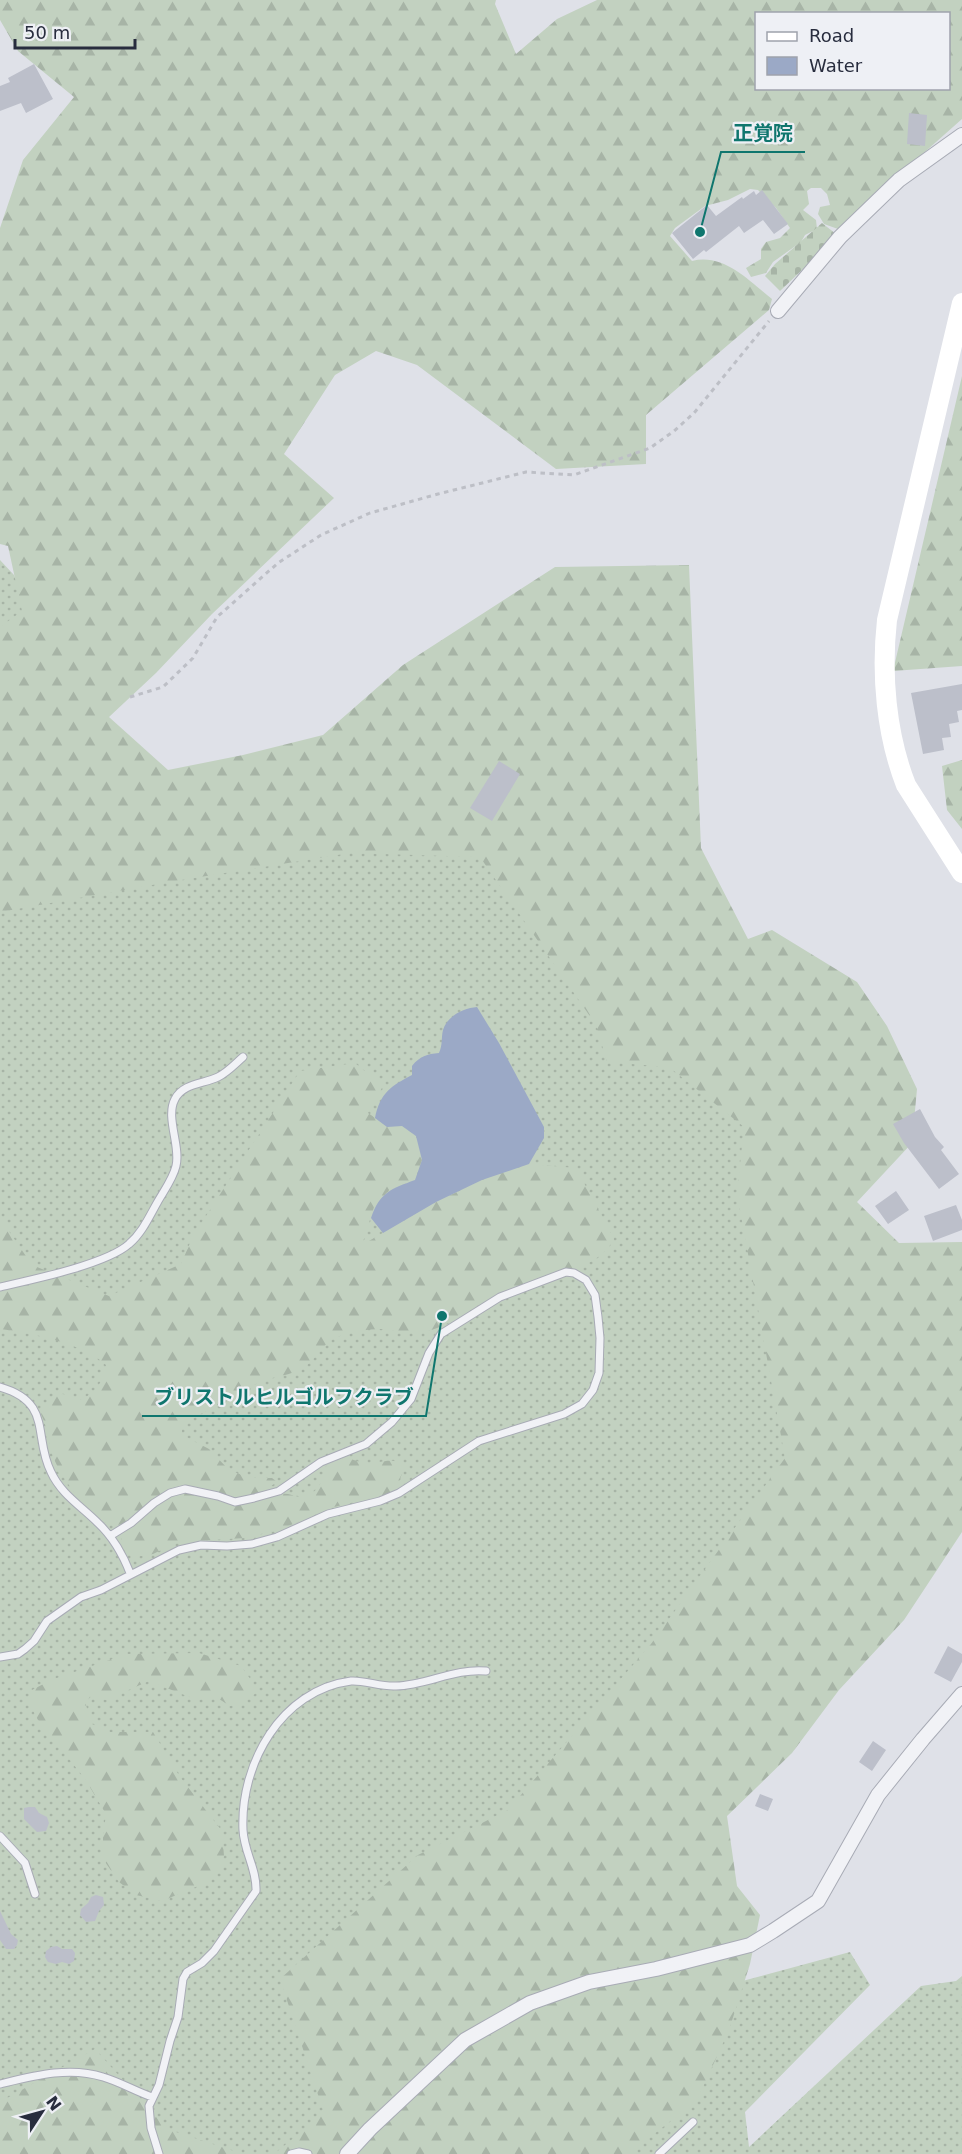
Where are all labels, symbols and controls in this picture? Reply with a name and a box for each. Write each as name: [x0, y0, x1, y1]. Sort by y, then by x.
scale bar: [15, 12, 135, 50]
legend: [755, 12, 950, 90]
text: 50 m: [24, 22, 70, 43]
text: Road: [809, 25, 854, 46]
text: Water: [809, 55, 863, 76]
callout: 正覚院: [721, 114, 805, 152]
text: 正覚院: [733, 121, 793, 145]
callout: ブリストルヒルゴルフクラブ: [142, 1378, 426, 1416]
text: ブリストルヒルゴルフクラブ: [154, 1385, 414, 1409]
north arrow: [12, 2082, 72, 2142]
text: N: [42, 2092, 65, 2114]

